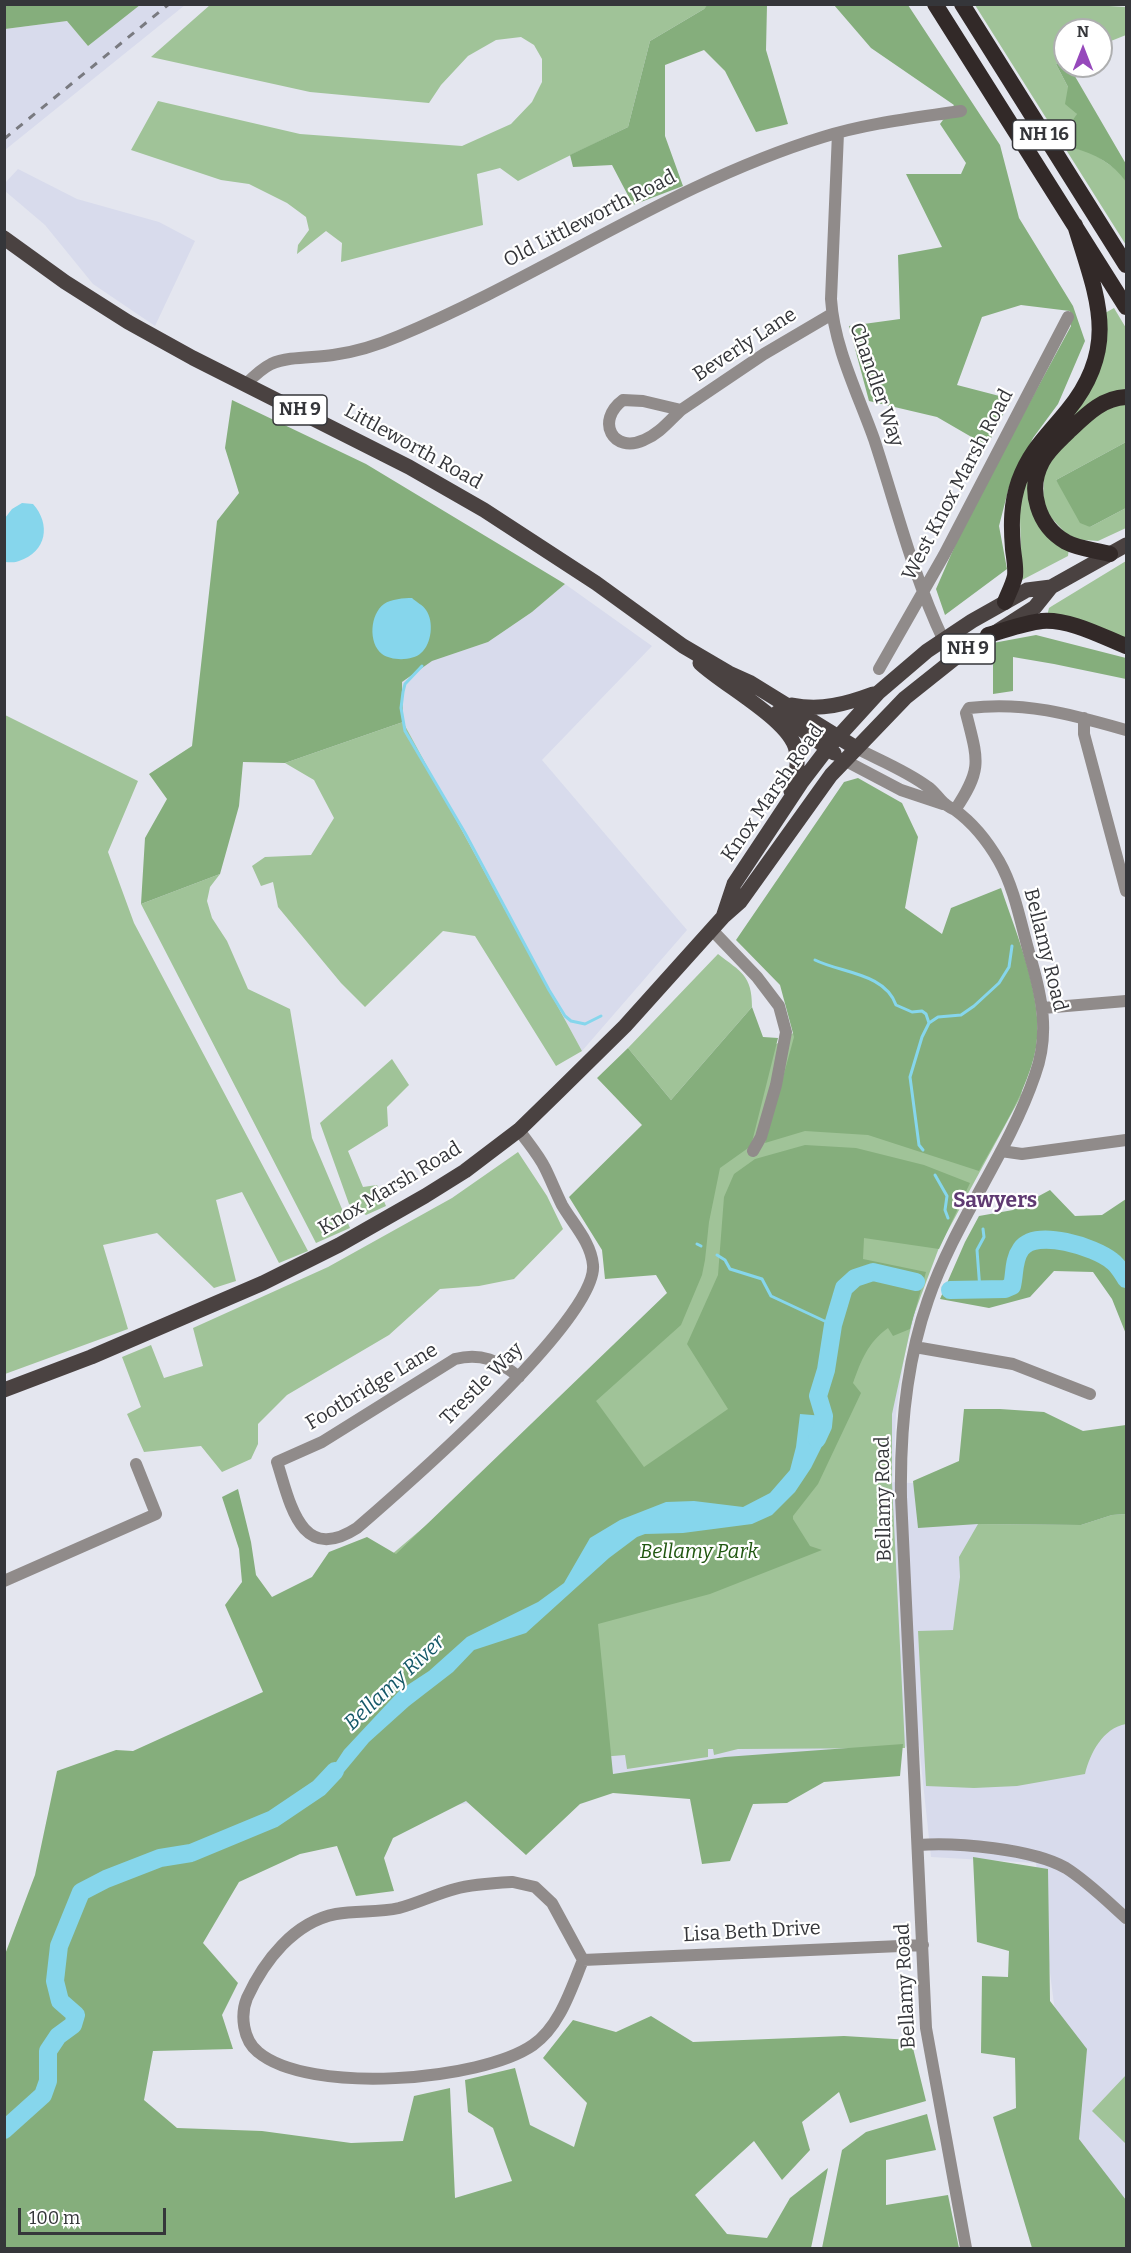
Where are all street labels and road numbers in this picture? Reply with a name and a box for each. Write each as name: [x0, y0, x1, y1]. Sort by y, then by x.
road number: NH 16: [1012, 120, 1076, 150]
street label: Old Littleworth Road: [500, 165, 680, 273]
street label: Beverly Lane: [689, 303, 801, 387]
street label: Chandler Way: [844, 320, 908, 450]
street label: West Knox Marsh Road: [897, 385, 1019, 585]
road number: NH 9: [273, 395, 327, 425]
street label: Littleworth Road: [340, 399, 486, 495]
road number: NH 9: [941, 634, 995, 664]
street label: Knox Marsh Road: [717, 720, 829, 866]
street label: Bellamy Road: [1018, 886, 1072, 1014]
street label: Knox Marsh Road: [314, 1137, 466, 1241]
street label: Trestle Way: [435, 1337, 529, 1431]
street label: Footbridge Lane: [302, 1338, 442, 1436]
street label: Bellamy Road: [871, 1436, 897, 1562]
street label: Lisa Beth Drive: [683, 1916, 821, 1948]
street label: Bellamy Road: [891, 1923, 921, 2049]

